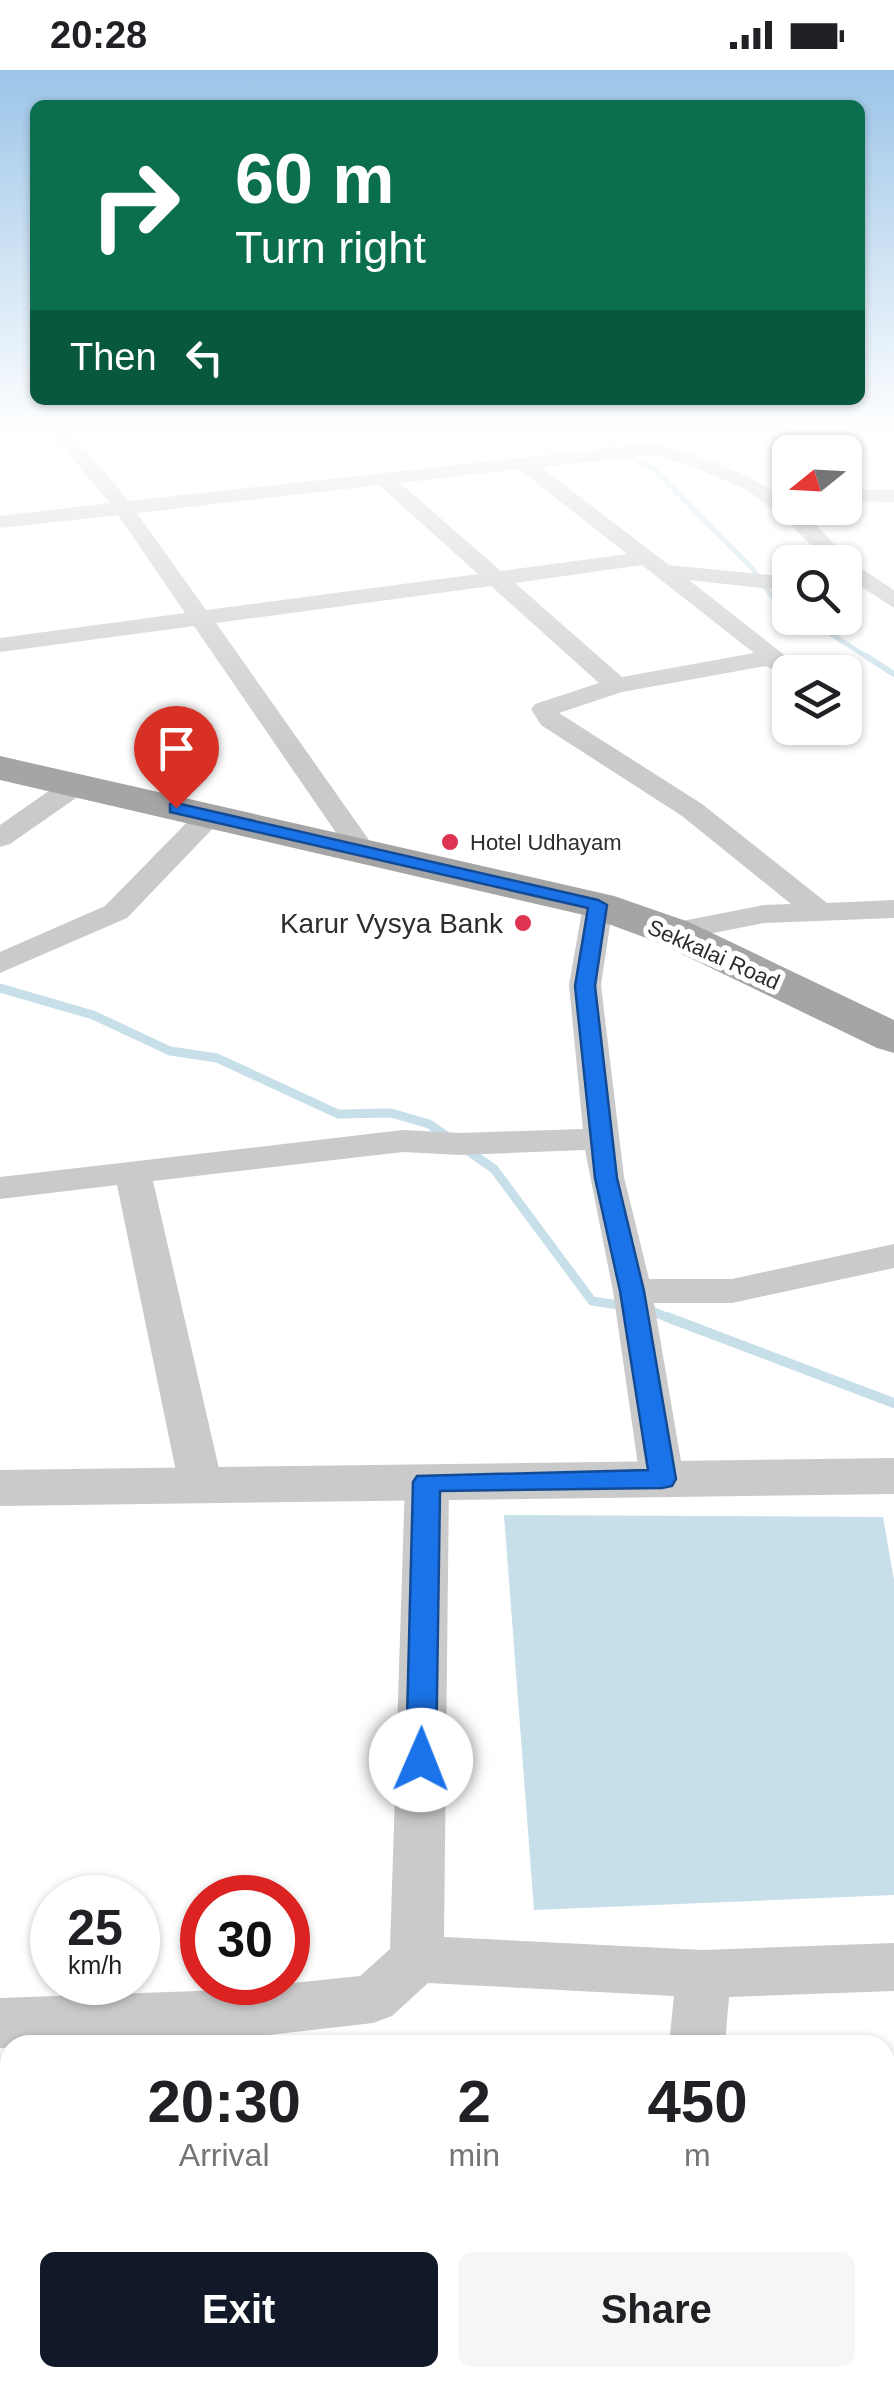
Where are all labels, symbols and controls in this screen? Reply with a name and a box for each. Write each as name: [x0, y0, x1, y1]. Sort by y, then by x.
text: 20:28: [50, 14, 147, 56]
icon: right: [70, 140, 200, 270]
text: 60 m: [235, 140, 395, 218]
text: Turn right: [235, 222, 426, 273]
icon: left: [177, 330, 232, 385]
text: Then: [70, 336, 157, 378]
north arrow: [772, 435, 862, 525]
map controls: [772, 435, 862, 745]
button: search: [772, 545, 862, 635]
button: layers: [772, 655, 862, 745]
pin: [134, 706, 219, 809]
icon: arrive: [149, 721, 204, 776]
place label: Hotel Udhayam: [470, 830, 622, 855]
marker: Hotel Udhayam: [439, 831, 461, 853]
place label: Karur Vysya Bank: [280, 908, 504, 939]
marker: Karur Vysya Bank: [512, 912, 534, 934]
street label: Sekkalai Road: [644, 914, 784, 995]
position arrow: [369, 1708, 473, 1812]
speed limit sign: 30: [180, 1875, 310, 2005]
text: 25: [67, 1900, 123, 1956]
text: km/h: [68, 1951, 122, 1979]
text: 20:30: [147, 2068, 301, 2135]
text: 2: [457, 2068, 491, 2135]
text: 450: [647, 2068, 748, 2135]
text: Arrival: [179, 2137, 270, 2173]
text: min: [448, 2137, 500, 2173]
text: m: [684, 2137, 711, 2173]
button: Exit: [40, 2252, 438, 2367]
button: Share: [458, 2252, 855, 2367]

